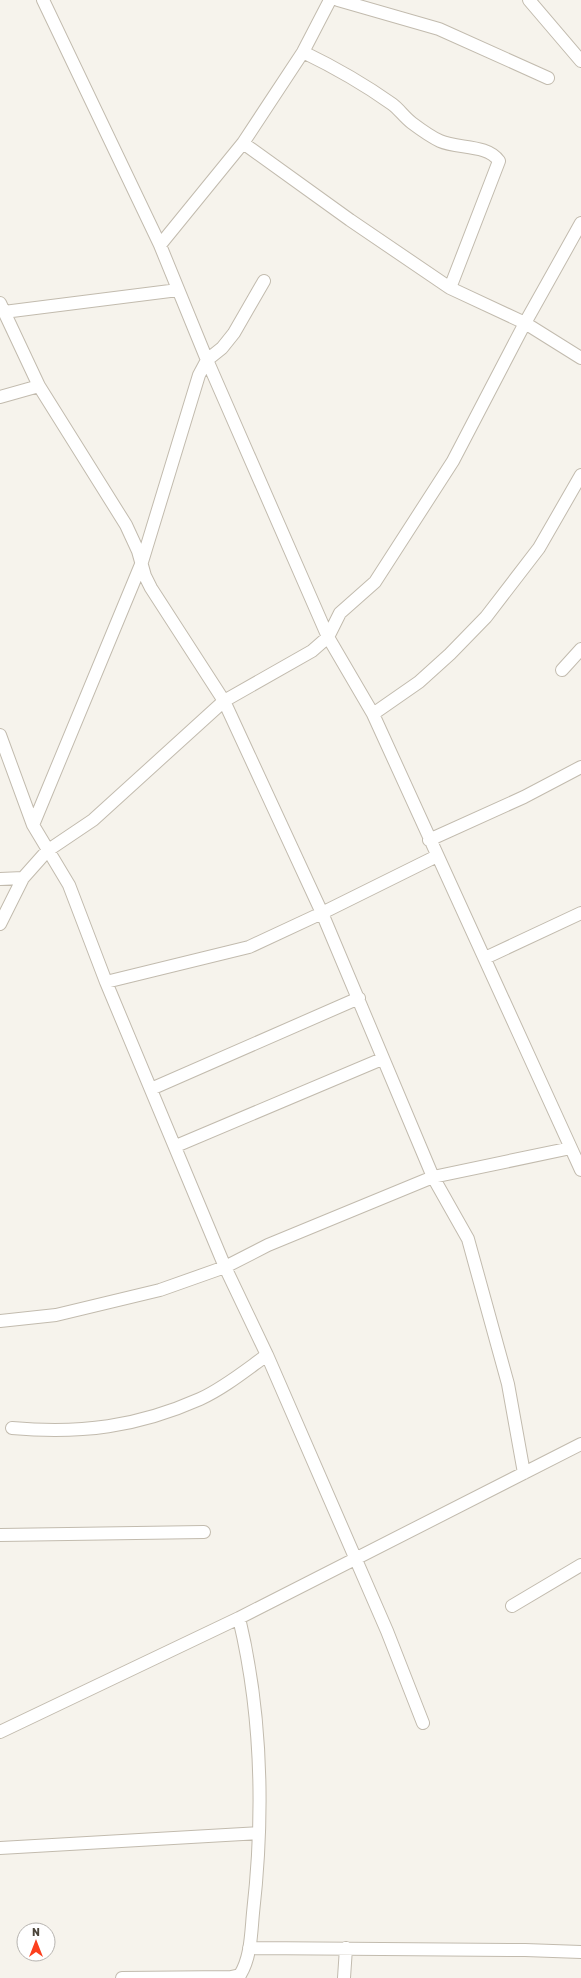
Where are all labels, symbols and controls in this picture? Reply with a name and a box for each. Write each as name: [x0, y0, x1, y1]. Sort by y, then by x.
north arrow: [16, 1922, 56, 1962]
text: N: [32, 1926, 40, 1939]

